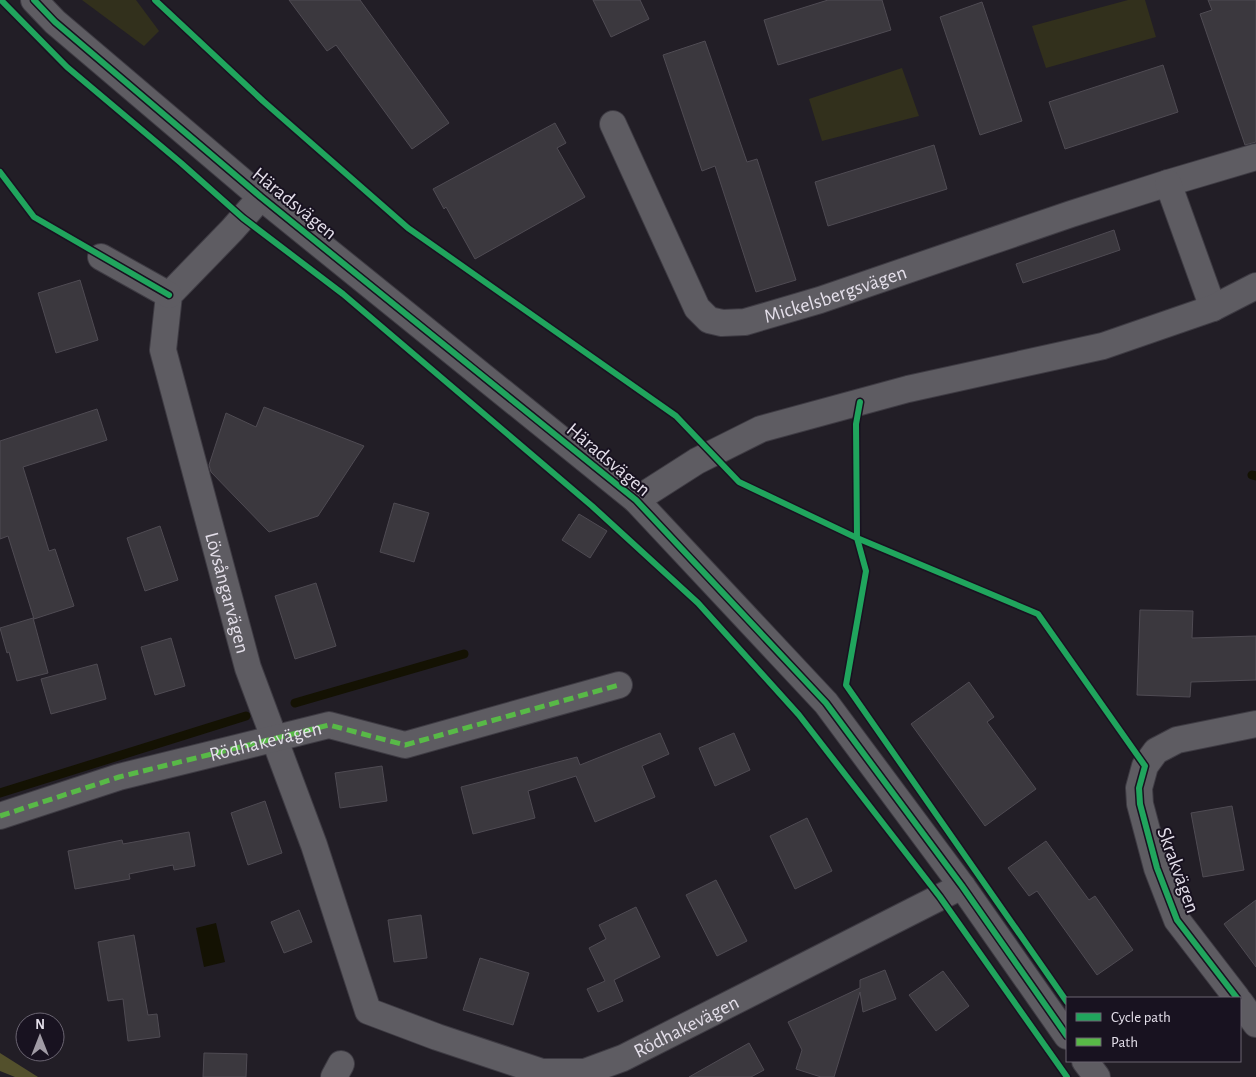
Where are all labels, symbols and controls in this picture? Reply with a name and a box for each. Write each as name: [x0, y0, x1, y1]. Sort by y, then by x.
street label: Häradsvägen: [248, 164, 340, 244]
street label: Mickelsbergsvägen: [762, 262, 909, 327]
street label: Häradsvägen: [563, 419, 654, 500]
street label: Lövsångarvägen: [201, 530, 253, 656]
street label: Rödhakevägen: [207, 718, 324, 765]
street label: Skrakvägen: [1153, 825, 1203, 916]
street label: Rödhakevägen: [631, 992, 742, 1062]
legend: [1066, 997, 1241, 1062]
text: Cycle path: [1111, 1010, 1171, 1025]
north arrow: [15, 1012, 65, 1062]
text: N: [35, 1018, 45, 1032]
text: Path: [1111, 1035, 1138, 1050]

